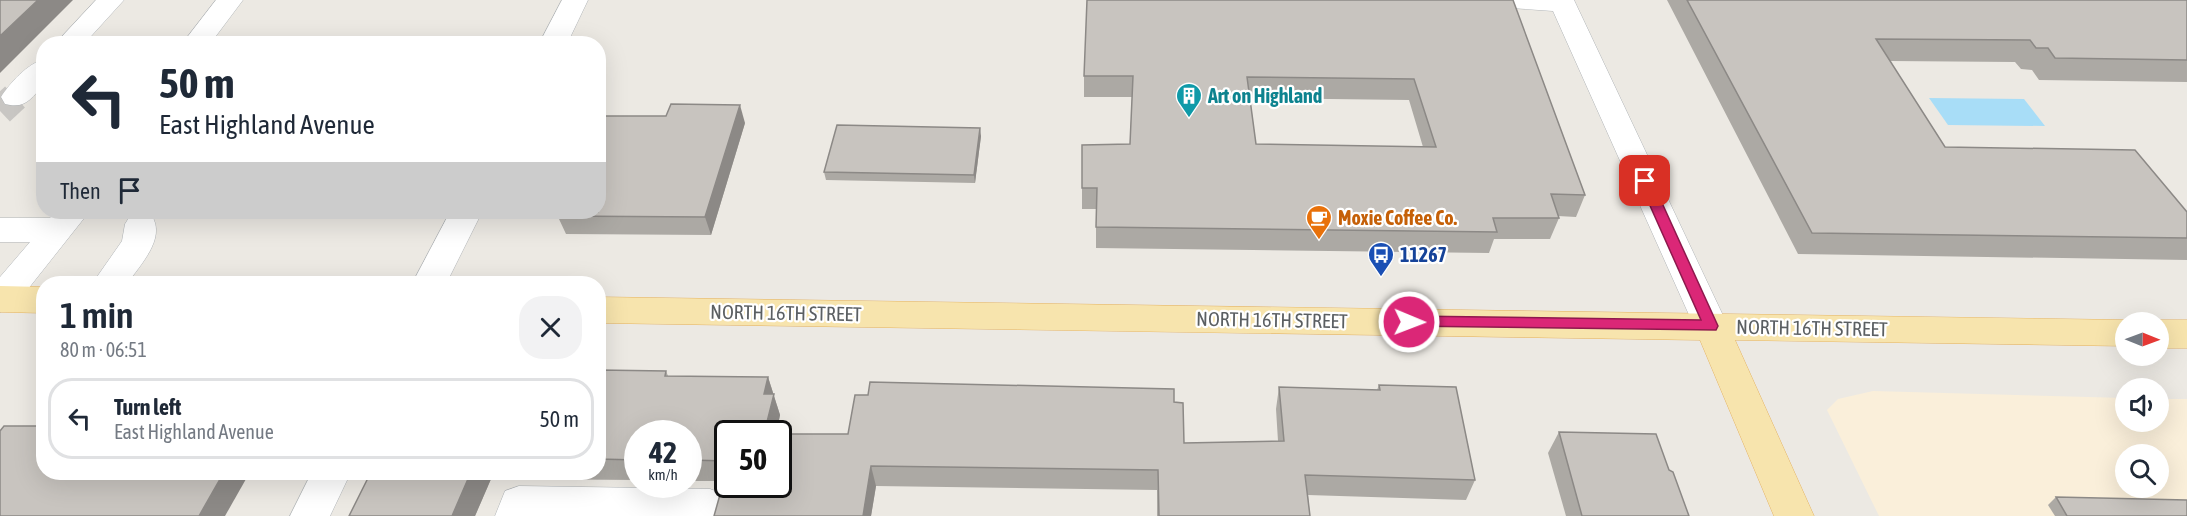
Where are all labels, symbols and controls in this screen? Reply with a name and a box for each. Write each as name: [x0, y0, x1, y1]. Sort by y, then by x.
text: 50 m: [159, 59, 234, 107]
icon: left: [60, 60, 138, 138]
building icon: Art on Highland: [1174, 81, 1204, 119]
place label: Art on Highland: [1207, 84, 1322, 107]
text: East Highland Avenue: [159, 109, 375, 140]
pin: [1619, 155, 1670, 206]
icon: arrive: [1628, 164, 1661, 197]
icon: arrive: [113, 174, 146, 207]
text: Then: [60, 178, 101, 204]
cafe icon: Moxie Coffee Co.: [1304, 203, 1334, 241]
place label: Moxie Coffee Co.: [1338, 206, 1458, 229]
bus stop icon: 11267: [1366, 240, 1396, 278]
place label: 11267: [1400, 243, 1447, 266]
position arrow: [1377, 290, 1441, 354]
text: 1 min: [60, 294, 134, 336]
button: close: [519, 296, 582, 359]
street label: NORTH 16TH STREET: [710, 300, 862, 325]
street label: NORTH 16TH STREET: [1196, 307, 1348, 332]
north arrow: [2115, 312, 2169, 366]
map controls: [2115, 312, 2169, 498]
street label: NORTH 16TH STREET: [1736, 315, 1888, 340]
text: 80 m · 06:51: [60, 338, 147, 361]
button: sound: [2115, 378, 2169, 432]
text: Turn left: [114, 394, 181, 420]
icon: left: [63, 402, 96, 435]
text: 50 m: [539, 406, 579, 432]
text: East Highland Avenue: [114, 420, 274, 443]
speed limit sign: 50: [714, 420, 792, 498]
text: 42: [649, 435, 677, 469]
button: search: [2115, 444, 2169, 498]
text: km/h: [648, 466, 678, 483]

